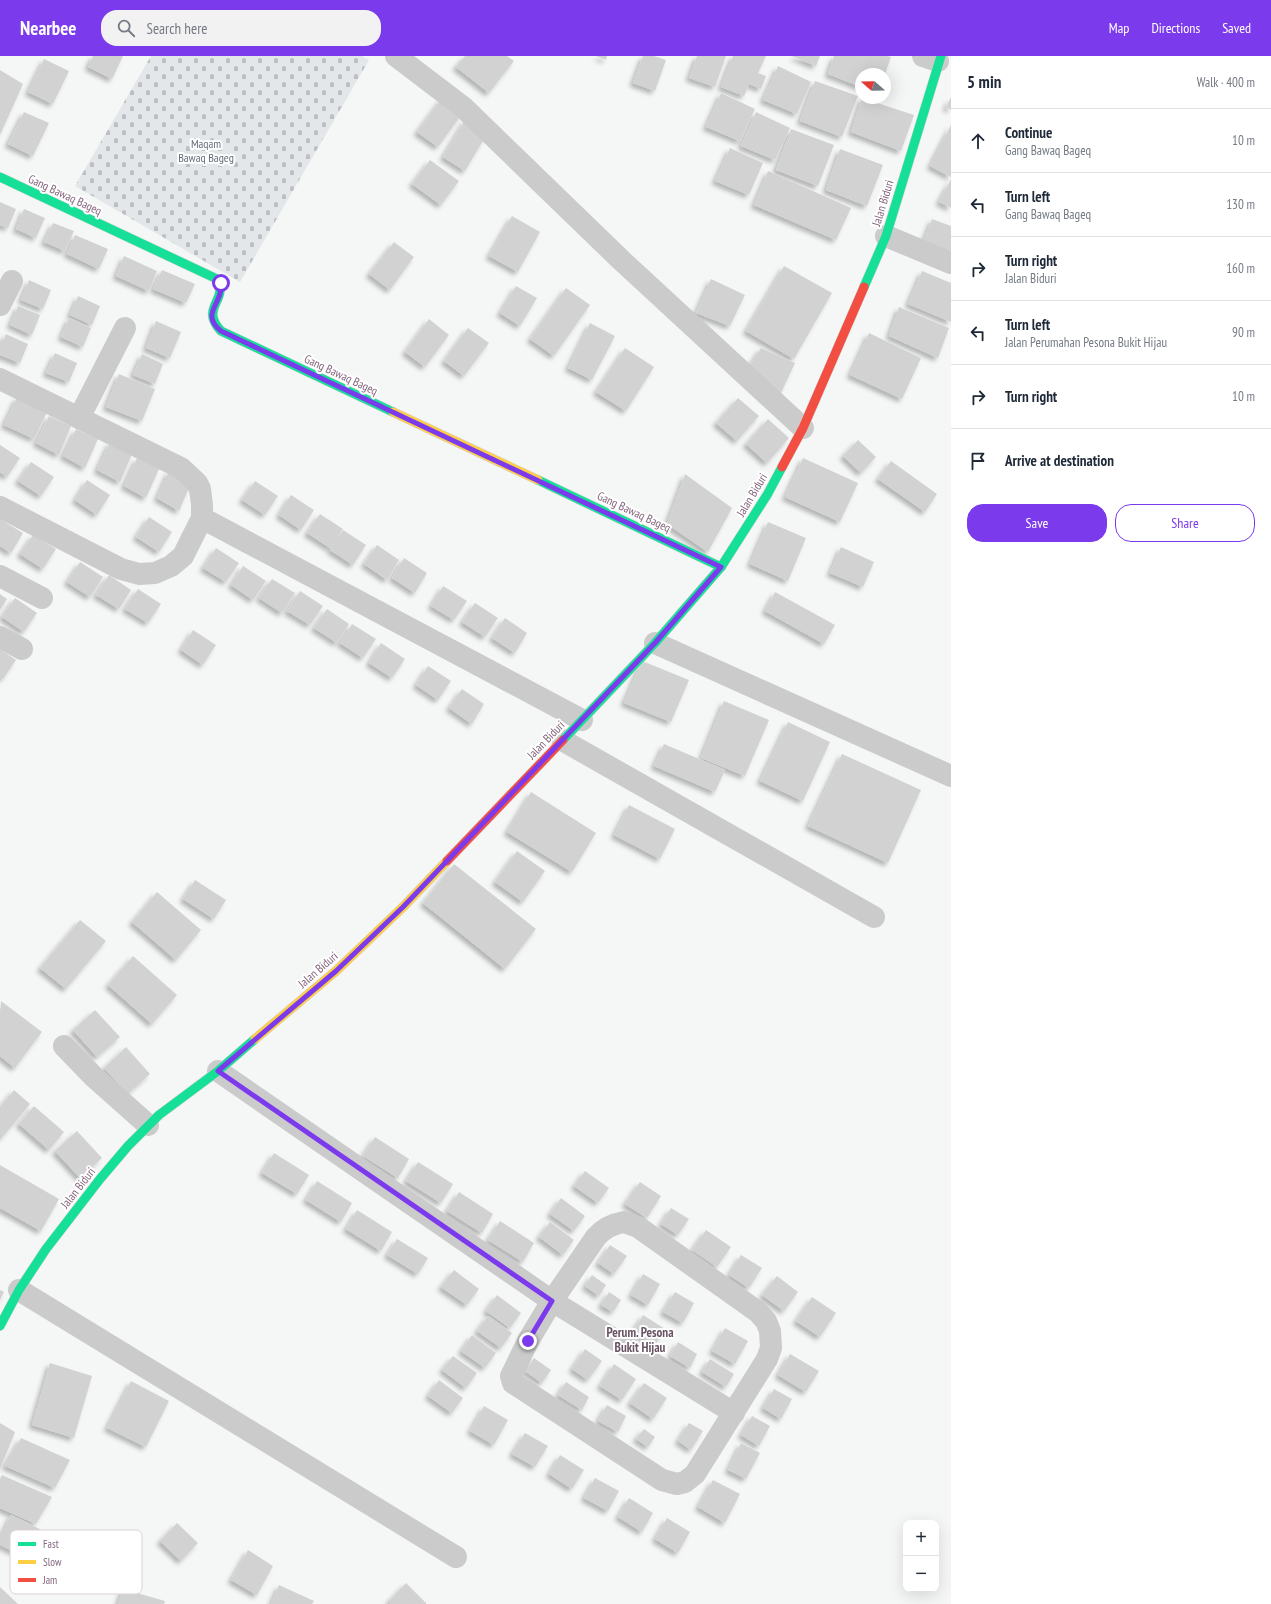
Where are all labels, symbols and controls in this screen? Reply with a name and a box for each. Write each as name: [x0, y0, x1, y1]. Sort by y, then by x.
search box: [101, 10, 381, 46]
text: Nearbee: [20, 16, 77, 40]
icon: search: [115, 17, 137, 39]
text: Search here: [147, 19, 207, 38]
text: Map: [1109, 19, 1129, 37]
text: Directions: [1151, 19, 1200, 37]
text: Saved: [1222, 19, 1251, 37]
north arrow: [855, 68, 891, 104]
text: 5 min: [967, 71, 1001, 93]
text: Walk · 400 m: [1197, 74, 1255, 91]
text: Continue: [1005, 123, 1052, 142]
icon: ahead: [967, 130, 989, 152]
text: 10 m: [1232, 132, 1255, 149]
park label: Maqam Bawaq Bageg: [178, 136, 234, 165]
text: Gang Bawaq Bageq: [1005, 142, 1091, 159]
street label: Gang Bawaq Bageq: [26, 171, 104, 218]
street label: Jalan Biduri: [868, 178, 897, 229]
text: Turn left: [1005, 187, 1050, 206]
icon: left: [967, 194, 989, 216]
text: 130 m: [1226, 196, 1255, 213]
text: Gang Bawaq Bageq: [1005, 206, 1091, 223]
text: Turn right: [1005, 251, 1057, 270]
icon: right: [967, 258, 989, 280]
text: 160 m: [1226, 260, 1255, 277]
text: Jalan Biduri: [1005, 270, 1057, 287]
route start: [212, 274, 230, 292]
text: Turn left: [1005, 315, 1050, 334]
icon: left: [967, 322, 989, 344]
text: 90 m: [1232, 324, 1255, 341]
text: Jalan Perumahan Pesona Bukit Hijau: [1005, 334, 1167, 351]
street label: Gang Bawaq Bageq: [302, 351, 380, 398]
icon: right: [967, 386, 989, 408]
text: Turn right: [1005, 387, 1057, 406]
text: 10 m: [1232, 388, 1255, 405]
icon: arrive: [967, 450, 989, 472]
text: Arrive at destination: [1005, 451, 1114, 470]
street label: Jalan Biduri: [732, 470, 770, 520]
street label: Gang Bawaq Bageq: [595, 488, 673, 535]
button: Save: [967, 504, 1107, 542]
button: Share: [1115, 504, 1255, 542]
street label: Jalan Biduri: [523, 717, 568, 763]
street label: Jalan Biduri: [294, 948, 341, 992]
street label: Jalan Biduri: [56, 1164, 98, 1212]
district label: Perum. Pesona Bukit Hijau: [606, 1324, 674, 1356]
route end: [519, 1332, 537, 1350]
map controls: [903, 1520, 939, 1592]
button: +: [903, 1520, 939, 1556]
legend: [10, 1530, 142, 1594]
text: Fast: [43, 1537, 59, 1551]
text: Slow: [43, 1555, 62, 1569]
button: −: [903, 1556, 939, 1592]
text: Jam: [42, 1573, 57, 1587]

